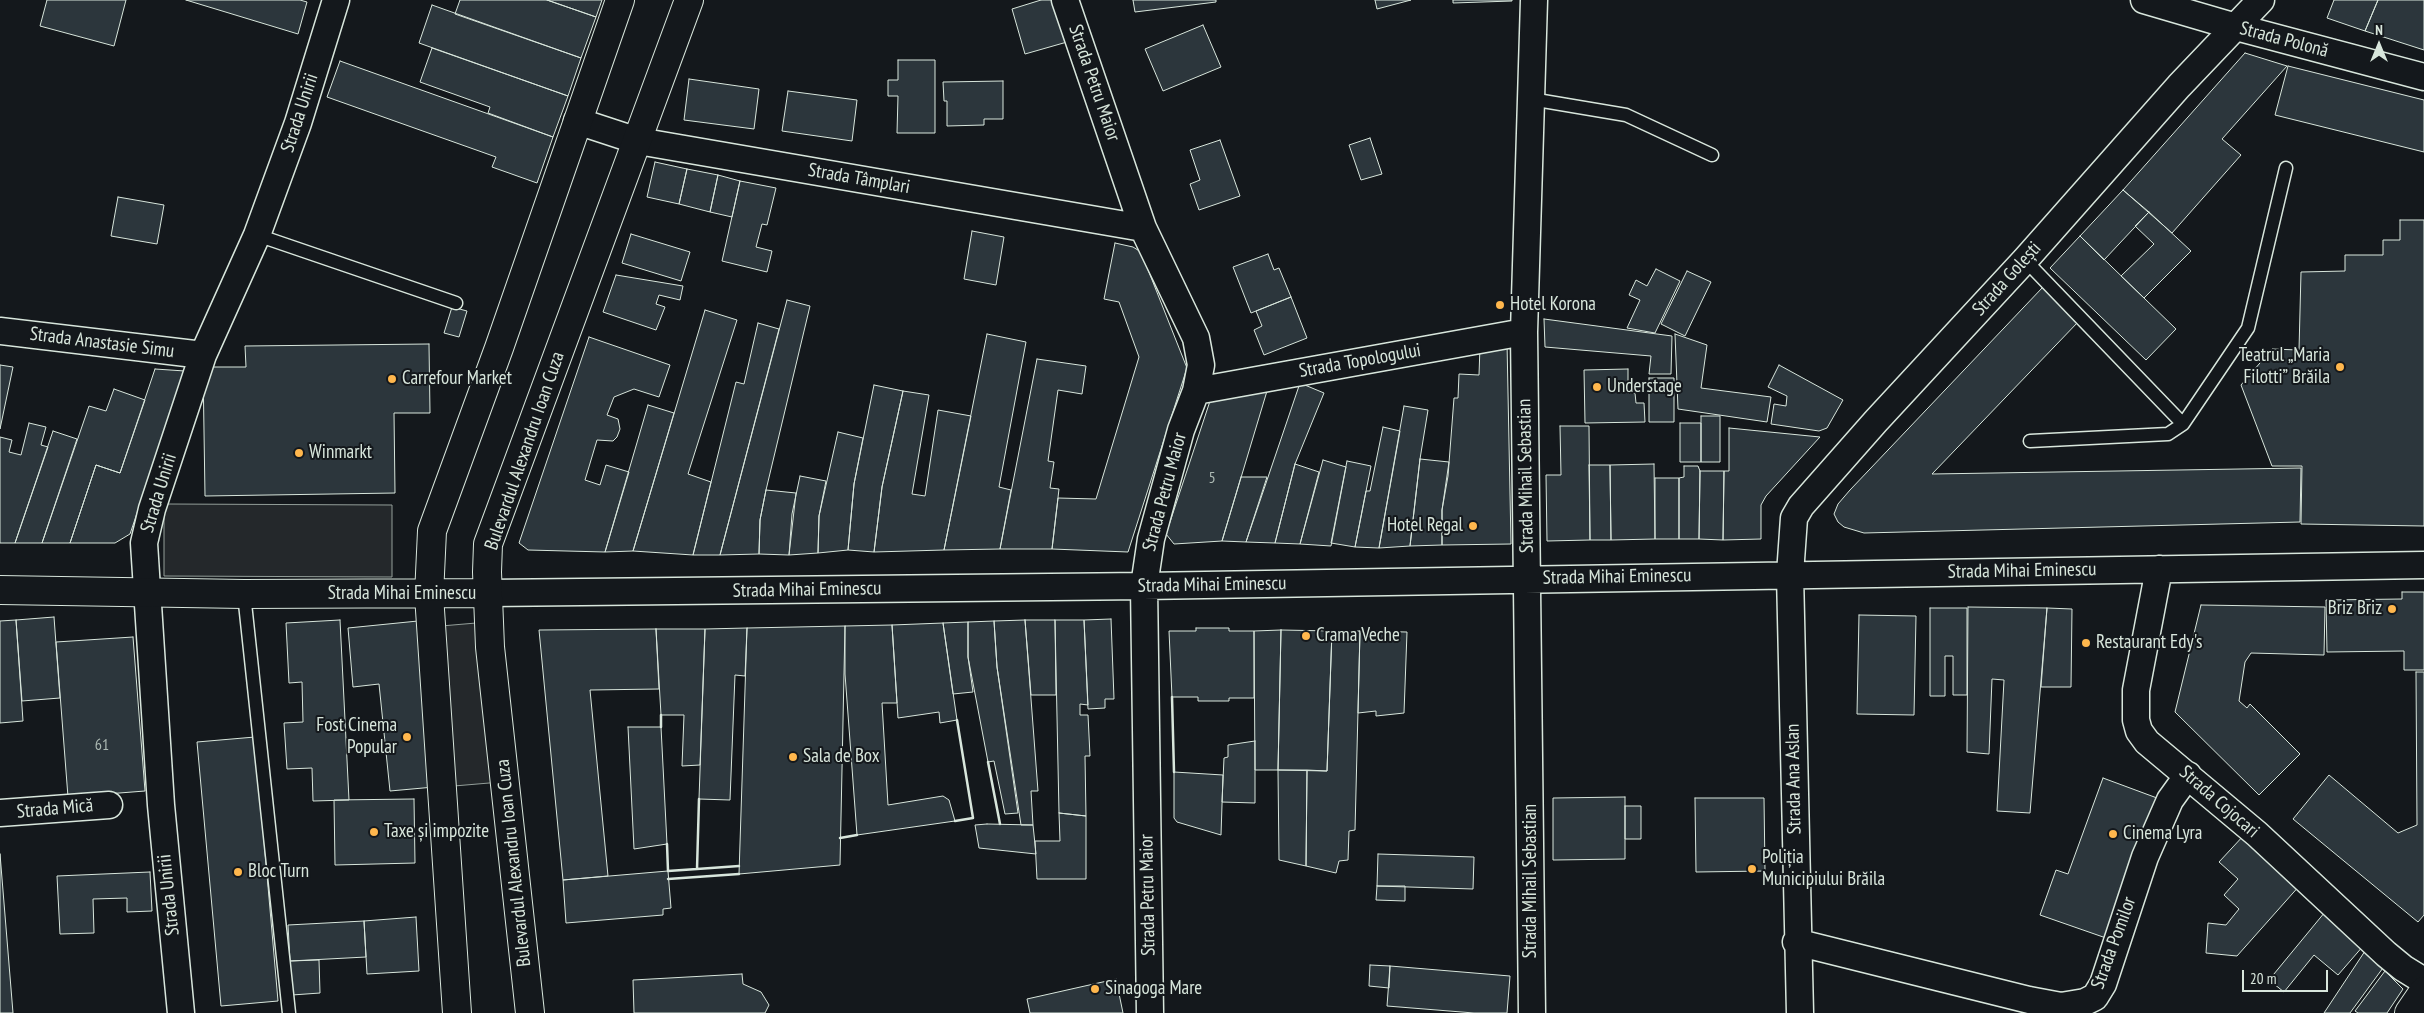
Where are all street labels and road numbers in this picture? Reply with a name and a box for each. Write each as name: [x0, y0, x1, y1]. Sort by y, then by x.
street label: Strada Polonă: [2237, 17, 2331, 63]
street label: Strada Petru Maior: [1063, 22, 1125, 144]
street label: Strada Unirii: [277, 71, 323, 155]
street label: Strada Tâmplari: [806, 159, 912, 199]
street label: Strada Golești: [1968, 237, 2046, 321]
street label: Strada Anastasie Simu: [28, 323, 176, 363]
street label: Strada Topologului: [1297, 339, 1423, 383]
street label: Bulevardul Alexandru Ioan Cuza: [480, 349, 570, 553]
street label: Strada Mihail Sebastian: [1513, 399, 1539, 553]
street label: Strada Petru Maior: [1138, 430, 1192, 554]
street label: Strada Unirii: [136, 451, 182, 535]
street label: Strada Mihai Eminescu: [1948, 558, 2096, 584]
street label: Strada Mihai Eminescu: [1543, 564, 1691, 590]
street label: Strada Mihai Eminescu: [1138, 572, 1286, 598]
street label: Strada Mihai Eminescu: [733, 577, 881, 603]
street label: Strada Mihai Eminescu: [328, 583, 476, 605]
street label: Strada Ana Aslan: [1782, 723, 1806, 835]
street label: Bulevardul Alexandru Ioan Cuza: [492, 758, 536, 968]
street label: Strada Cojocari: [2174, 761, 2264, 843]
street label: Strada Mică: [16, 794, 94, 824]
street label: Strada Mihail Sebastian: [1520, 804, 1542, 958]
street label: Strada Petru Maior: [1136, 834, 1160, 956]
street label: Strada Unirii: [153, 853, 185, 937]
street label: Strada Pomilor: [2087, 894, 2141, 992]

